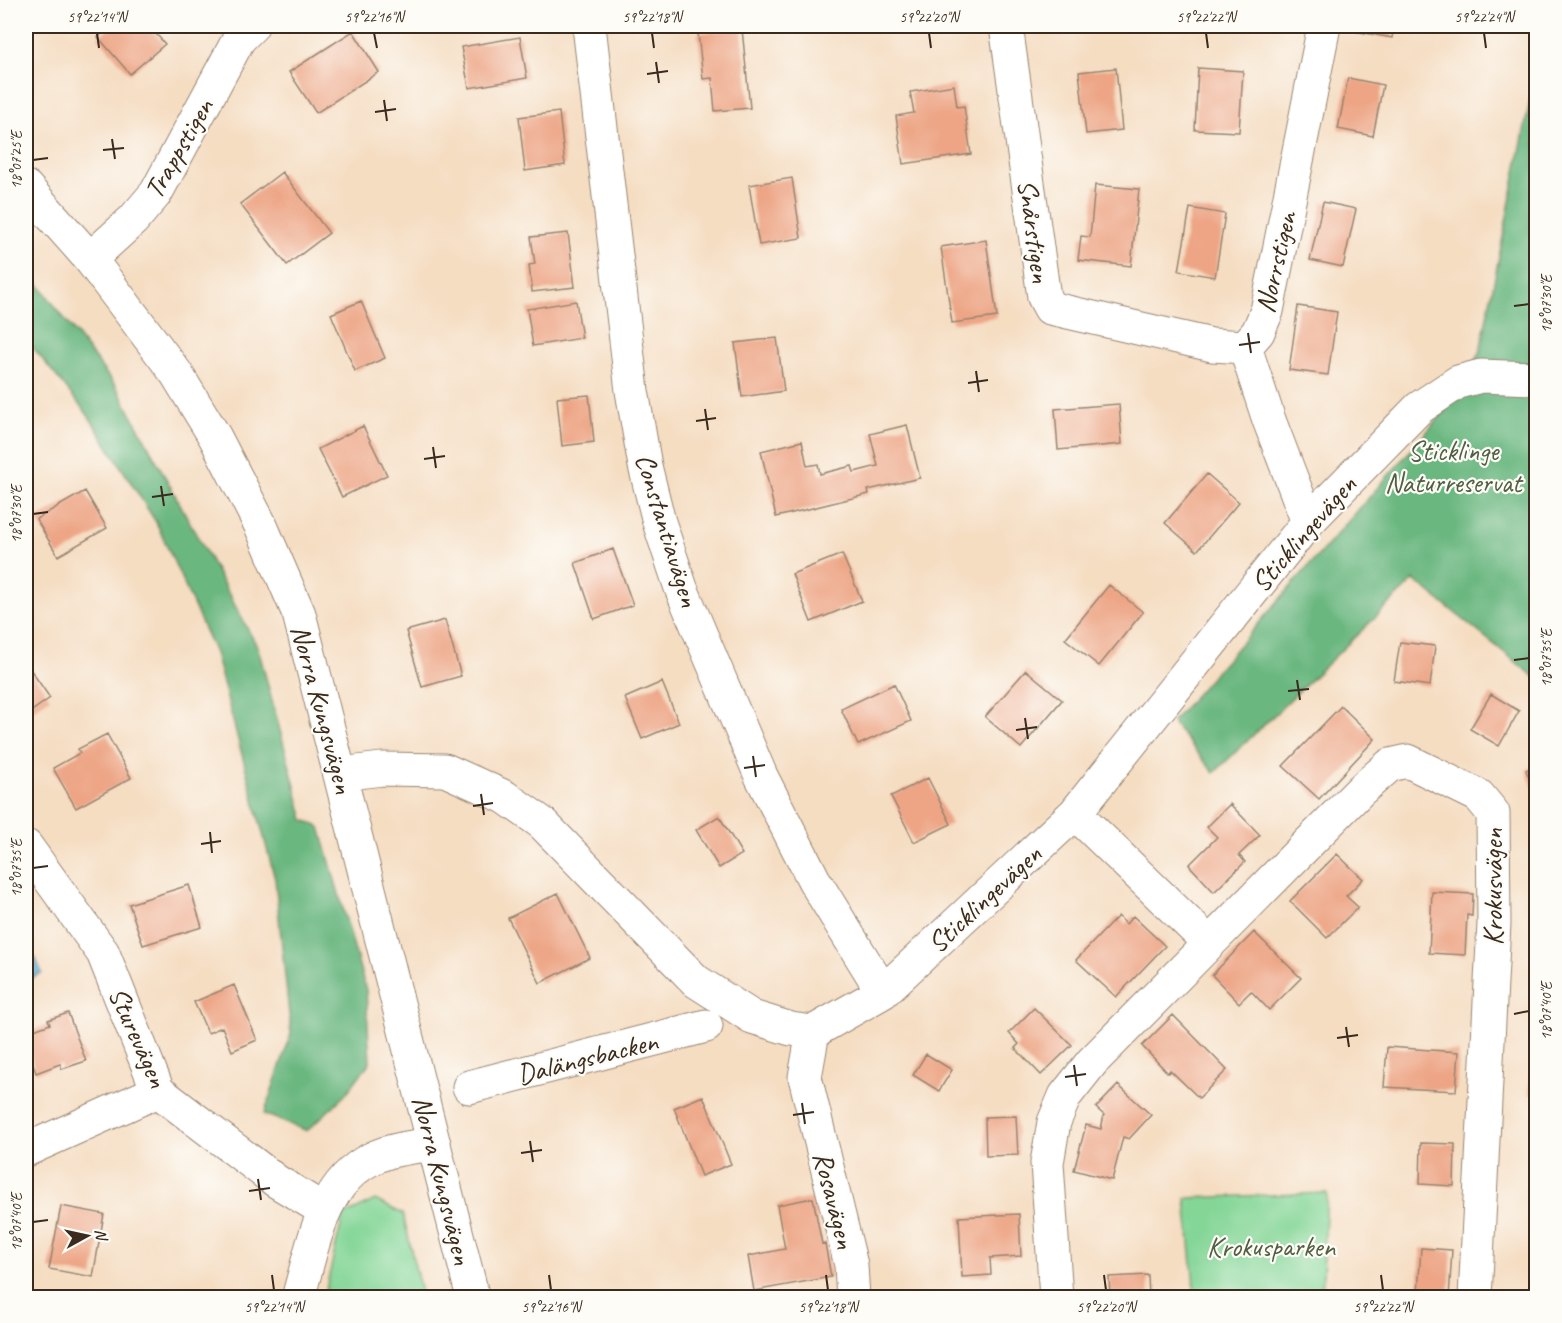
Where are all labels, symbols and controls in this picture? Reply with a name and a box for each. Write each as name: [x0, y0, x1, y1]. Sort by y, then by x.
text: 59°22'14"N: [67, 8, 130, 27]
text: 59°22'16"N: [344, 8, 407, 27]
text: 59°22'18"N: [622, 8, 685, 27]
text: 59°22'20"N: [899, 8, 962, 27]
text: 59°22'22"N: [1176, 8, 1239, 27]
text: 59°22'24"N: [1454, 8, 1517, 27]
street label: Trappstigen: [136, 91, 222, 204]
text: 18°07'25"E: [7, 129, 26, 189]
street label: Snårstigen: [1010, 177, 1059, 285]
street label: Norrstigen: [1247, 207, 1304, 316]
text: 18°07'30"E: [1537, 273, 1556, 333]
park label: Sticklinge Naturreservat: [1385, 433, 1524, 500]
street label: Constantiavägen: [628, 449, 708, 611]
street label: Sticklingevägen: [1243, 467, 1364, 599]
text: 18°07'30"E: [7, 483, 26, 543]
street label: Norra Kungsvägen: [283, 621, 362, 798]
text: 18°07'35"E: [1537, 627, 1556, 687]
street label: Krokusvägen: [1475, 828, 1510, 946]
street label: Sticklingevägen: [920, 836, 1049, 960]
text: 18°07'35"E: [7, 837, 26, 897]
text: 18°07'40"E: [1537, 980, 1556, 1040]
street label: Sturevägen: [101, 982, 176, 1093]
street label: Dalängsbacken: [513, 1023, 662, 1092]
street label: Norra Kungsvägen: [405, 1092, 480, 1269]
street label: Rosavägen: [806, 1148, 864, 1253]
text: 18°07'40"E: [7, 1191, 26, 1251]
north arrow: [57, 1206, 117, 1266]
text: N: [90, 1228, 112, 1243]
park label: Krokusparken: [1207, 1229, 1336, 1264]
text: 59°22'14"N: [244, 1298, 307, 1317]
text: 59°22'16"N: [521, 1298, 584, 1317]
text: 59°22'18"N: [798, 1298, 861, 1317]
text: 59°22'20"N: [1076, 1298, 1139, 1317]
text: 59°22'22"N: [1353, 1298, 1416, 1317]

